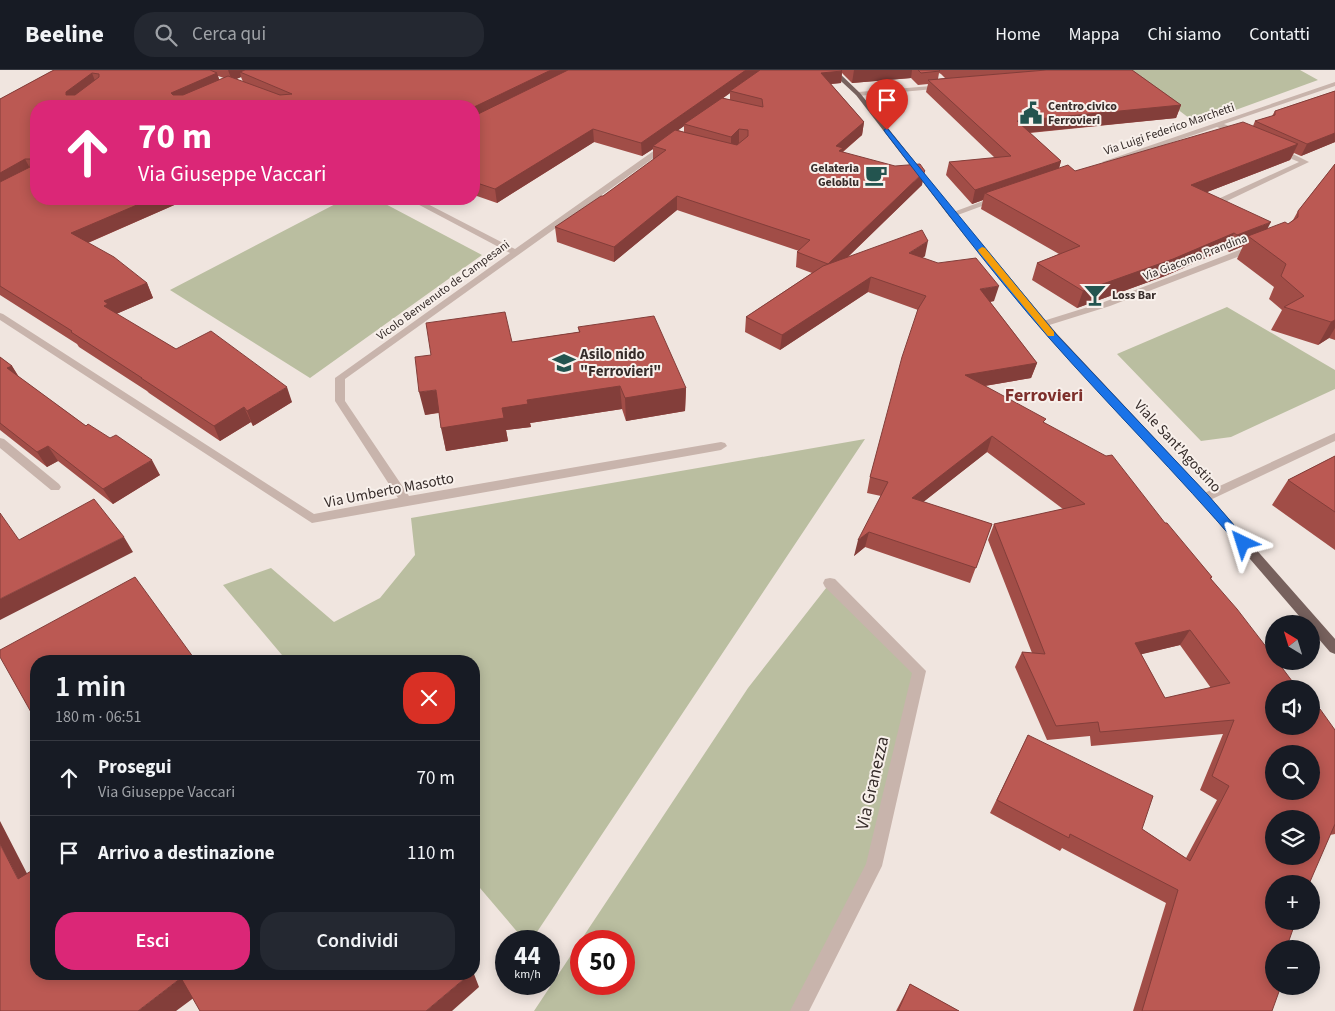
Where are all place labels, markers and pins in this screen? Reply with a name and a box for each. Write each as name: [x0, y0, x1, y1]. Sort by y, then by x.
pin: [866, 79, 908, 130]
place label: Centro civico Ferrovieri: [1048, 98, 1117, 129]
public building icon: Centro civico Ferrovieri: [1018, 100, 1044, 126]
place label: Gelateria Geloblu: [811, 160, 859, 191]
cafe icon: Gelateria Geloblu: [863, 162, 889, 188]
bar icon: Loss Bar: [1082, 282, 1108, 308]
place label: Loss Bar: [1112, 287, 1156, 304]
place label: Asilo nido "Ferrovieri": [579, 344, 661, 382]
school or university icon: Asilo nido "Ferrovieri": [551, 350, 577, 376]

